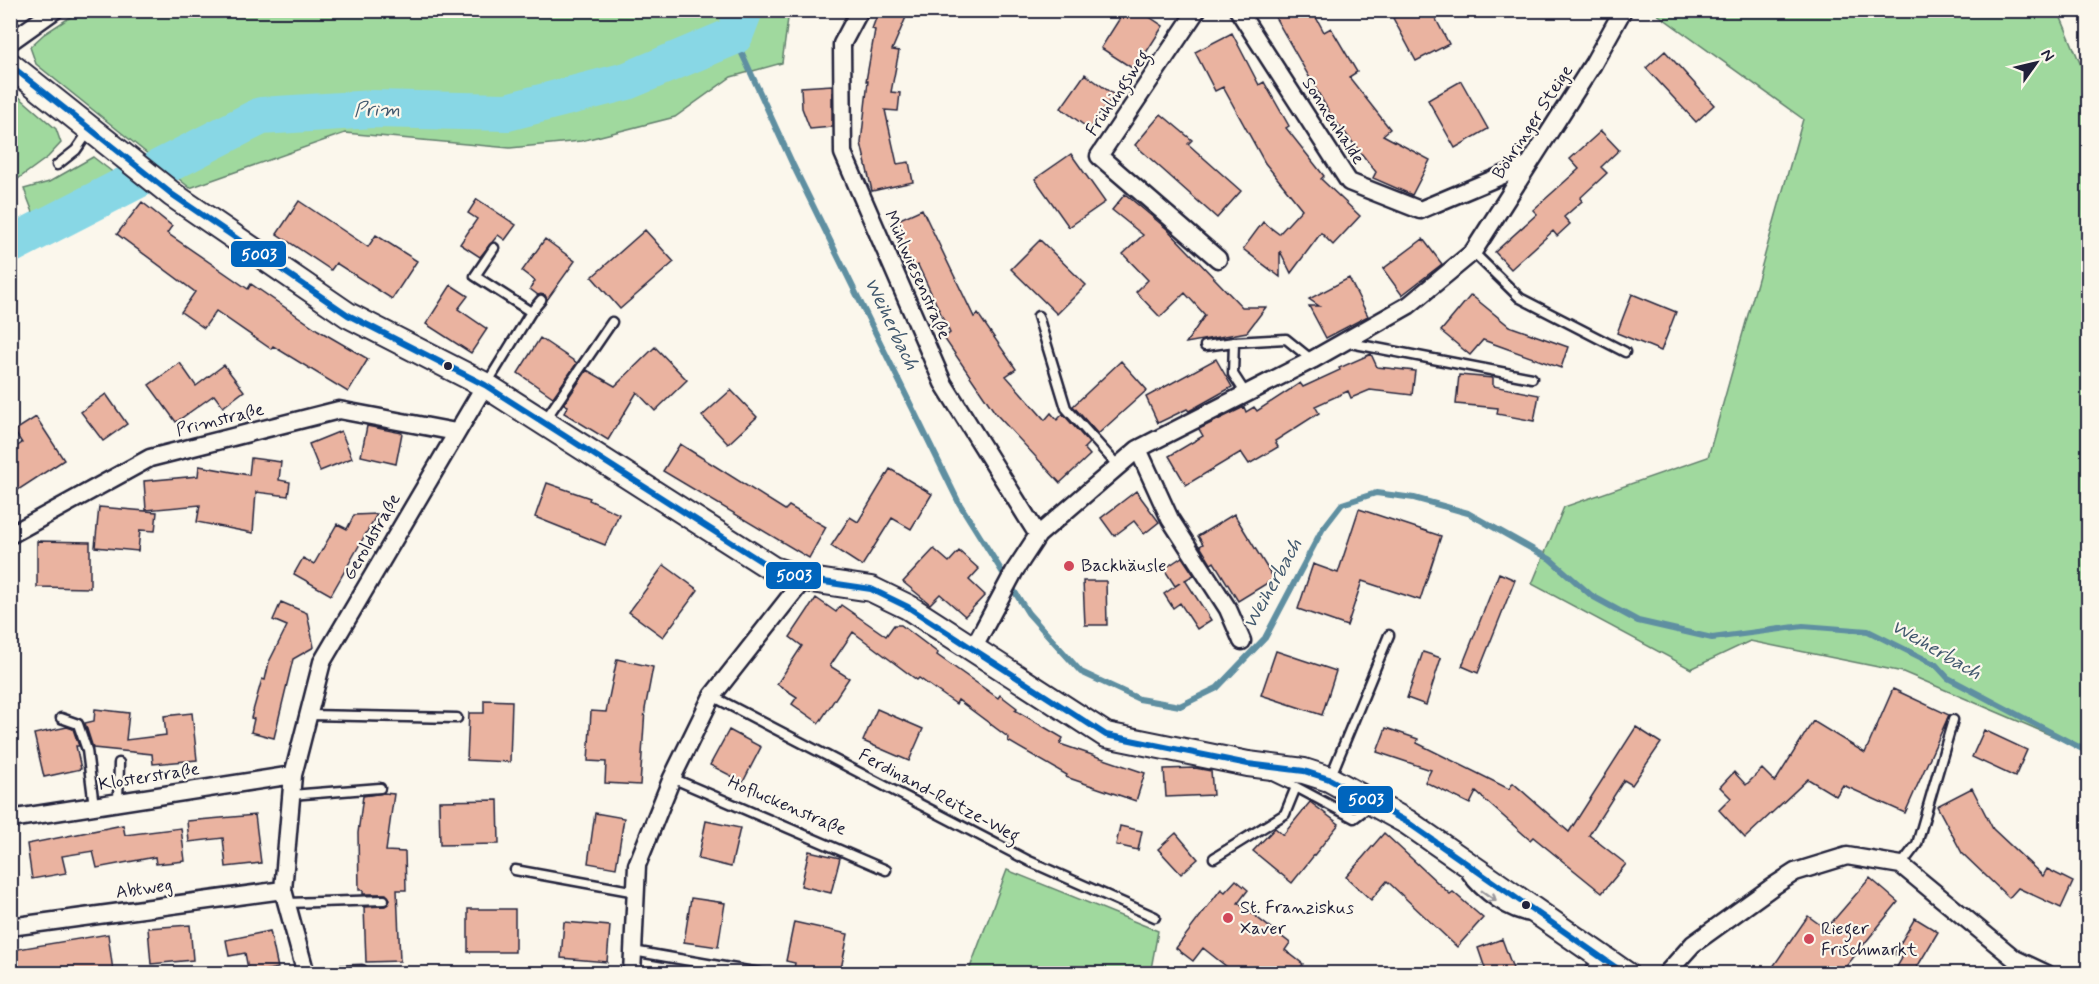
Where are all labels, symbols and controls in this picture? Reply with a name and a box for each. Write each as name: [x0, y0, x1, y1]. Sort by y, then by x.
north arrow: [2006, 33, 2066, 93]
street label: Frühlingsweg: [1080, 45, 1157, 142]
text: N: [2036, 45, 2059, 66]
street label: Böhringer Steige: [1487, 60, 1579, 184]
street label: Sonnenhalde: [1296, 73, 1370, 169]
water label: Prim: [354, 96, 400, 124]
street label: Mühlwiesenstraße: [878, 207, 956, 343]
line badge: 5003: [230, 240, 287, 268]
text: 5003: [241, 245, 278, 266]
water label: Weiherbach: [857, 273, 925, 375]
unlabelled marker: [442, 360, 454, 372]
street label: Primstraße: [174, 397, 267, 443]
street label: Geroldstraße: [337, 489, 407, 585]
water label: Weiherbach: [1237, 533, 1309, 634]
place label: Backhäusle: [1081, 554, 1166, 578]
marker: Backhäusle: [1062, 559, 1076, 573]
line badge: 5003: [765, 561, 822, 590]
text: 5003: [776, 566, 813, 587]
water label: Weiherbach: [1886, 613, 1986, 687]
street label: Ferdinand-Reitze-Weg: [853, 743, 1024, 850]
street label: Klosterstraße: [97, 757, 201, 797]
street label: Hofluckenstraße: [724, 770, 850, 842]
line badge: 5003: [1337, 785, 1394, 814]
text: 5003: [1348, 790, 1385, 811]
street label: Abtweg: [114, 873, 174, 905]
one-way arrow: [1481, 890, 1497, 902]
place label: St. Franziskus Xaver: [1240, 896, 1354, 941]
unlabelled marker: [1520, 899, 1532, 911]
marker: St. Franziskus Xaver: [1221, 911, 1235, 925]
place label: Rieger Frischmarkt: [1821, 917, 1918, 962]
marker: Rieger Frischmarkt: [1802, 932, 1816, 946]

